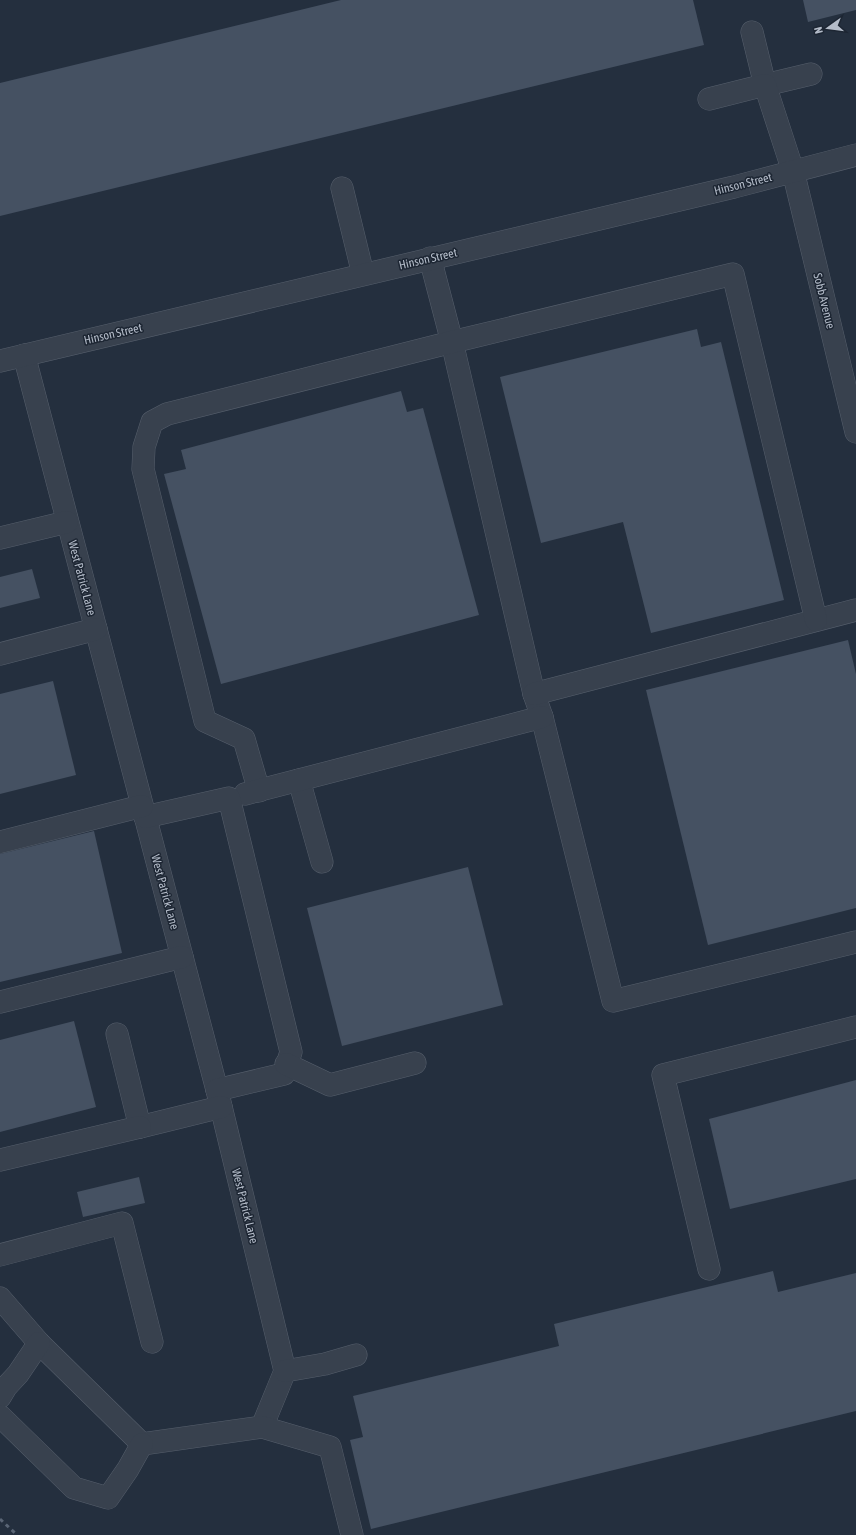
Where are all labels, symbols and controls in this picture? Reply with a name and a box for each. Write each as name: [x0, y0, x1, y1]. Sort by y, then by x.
north arrow: [808, 8, 848, 48]
text: N: [812, 26, 825, 35]
street label: Hinson Street: [713, 170, 774, 198]
street label: Hinson Street: [398, 245, 459, 272]
street label: Sobb Avenue: [810, 272, 838, 330]
street label: Hinson Street: [83, 320, 144, 347]
street label: West Patrick Lane: [65, 539, 99, 617]
street label: West Patrick Lane: [148, 853, 182, 931]
street label: West Patrick Lane: [229, 1167, 261, 1245]

